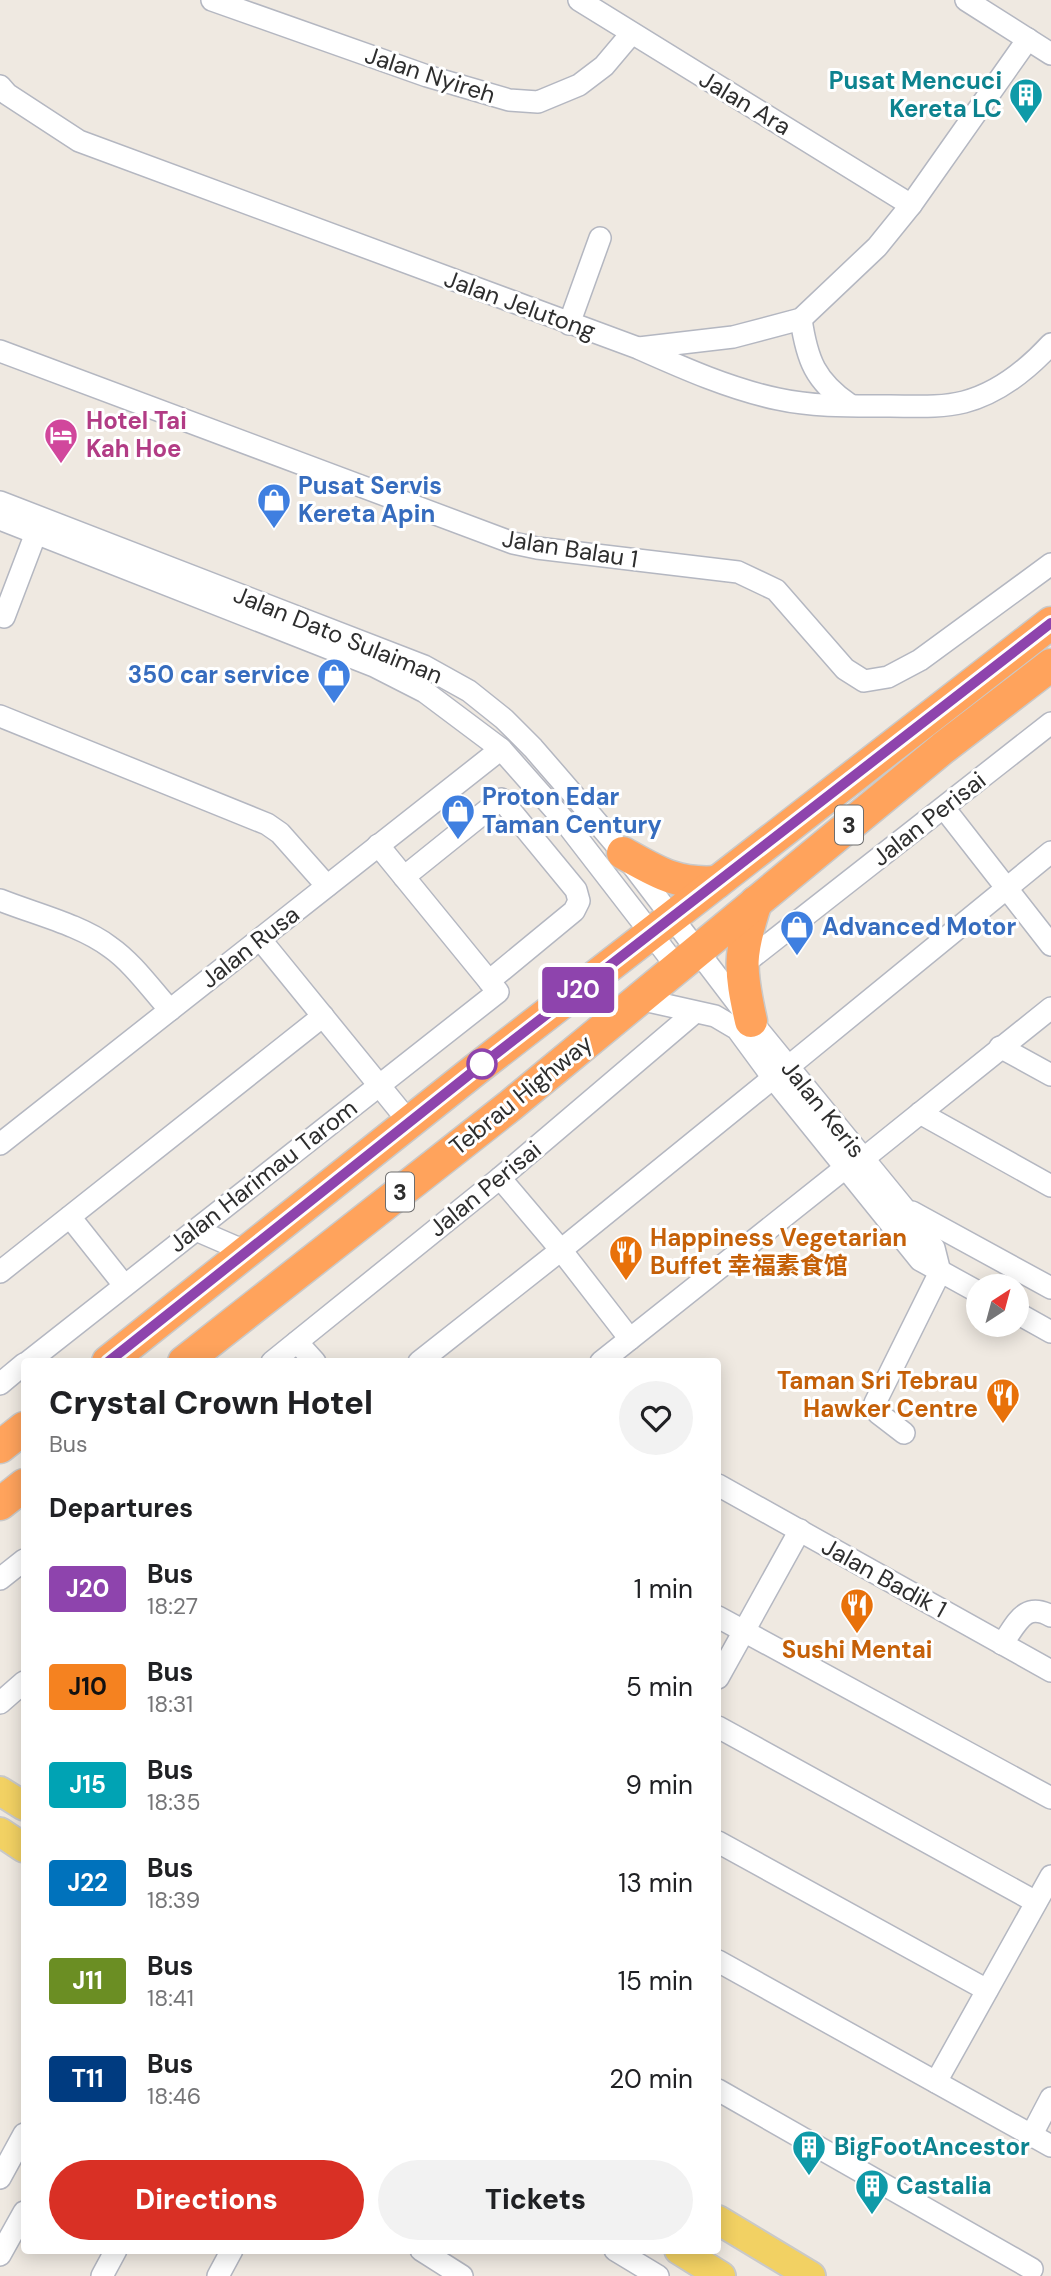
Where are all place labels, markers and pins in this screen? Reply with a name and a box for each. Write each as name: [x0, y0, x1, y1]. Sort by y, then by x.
place label: Pusat Mencuci Kereta LC: [829, 65, 1002, 124]
building icon: Pusat Mencuci Kereta LC: [1007, 76, 1045, 125]
place label: Hotel Tai Kah Hoe: [86, 405, 187, 464]
hotel icon: Hotel Tai Kah Hoe: [42, 416, 80, 465]
place label: Pusat Servis Kereta Apin: [298, 470, 442, 529]
shop icon: Pusat Servis Kereta Apin: [255, 481, 293, 530]
shop icon: 350 car service: [315, 656, 353, 705]
place label: 350 car service: [128, 659, 310, 690]
place label: Proton Edar Taman Century: [482, 781, 662, 840]
shop icon: Proton Edar Taman Century: [439, 792, 477, 841]
shop icon: Advanced Motor: [778, 908, 816, 957]
place label: Advanced Motor: [822, 911, 1016, 942]
unlabelled marker: [467, 1049, 497, 1079]
place label: Happiness Vegetarian Buffet 幸福素食馆: [650, 1222, 907, 1281]
restaurant icon: Happiness Vegetarian Buffet 幸福素食馆: [607, 1233, 645, 1282]
place label: Taman Sri Tebrau Hawker Centre: [777, 1365, 978, 1424]
restaurant icon: Taman Sri Tebrau Hawker Centre: [984, 1376, 1022, 1425]
restaurant icon: Sushi Mentai: [838, 1586, 876, 1635]
place label: Sushi Mentai: [782, 1634, 932, 1665]
building icon: BigFootAncestor: [790, 2128, 828, 2177]
place label: BigFootAncestor: [834, 2131, 1030, 2162]
building icon: Castalia: [853, 2167, 891, 2216]
place label: Castalia: [896, 2170, 992, 2201]

